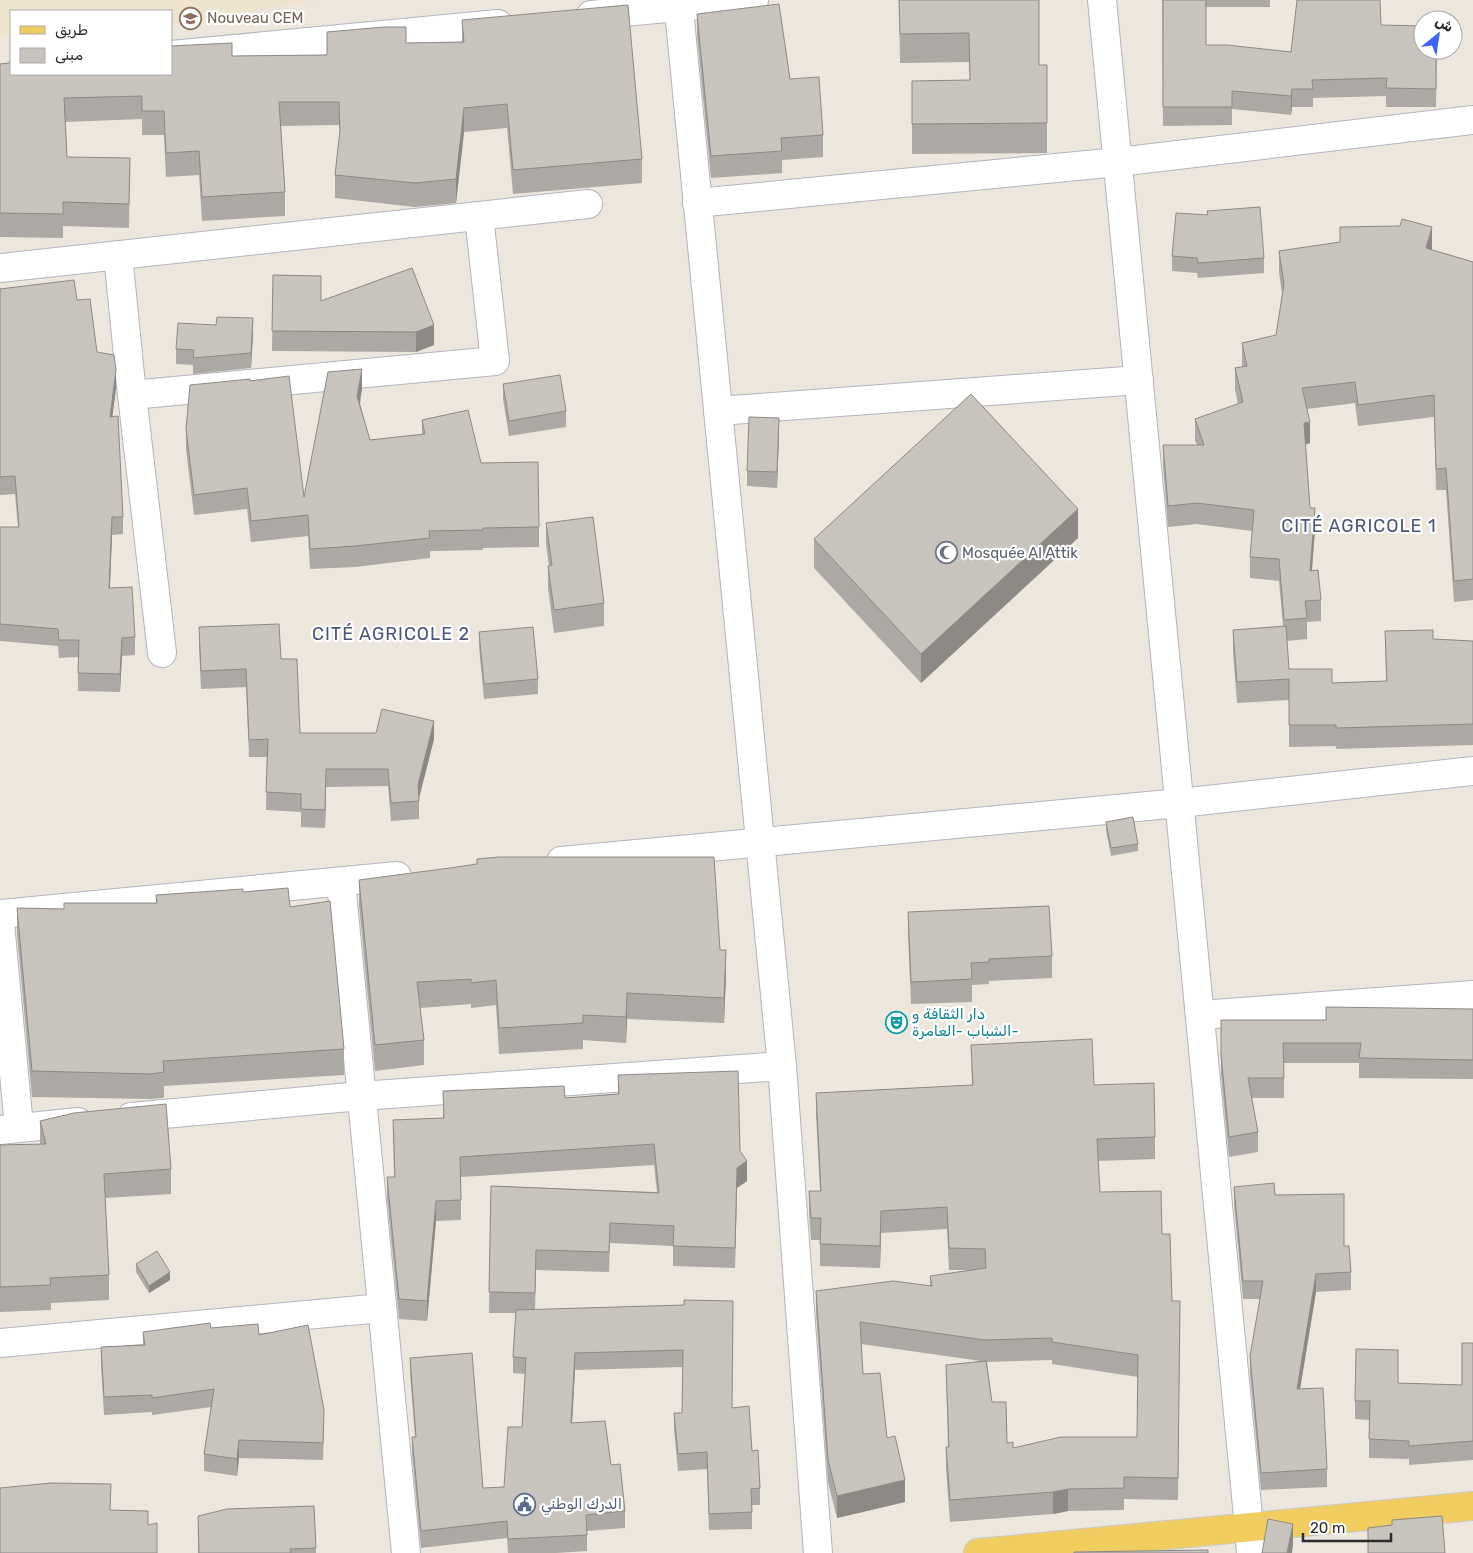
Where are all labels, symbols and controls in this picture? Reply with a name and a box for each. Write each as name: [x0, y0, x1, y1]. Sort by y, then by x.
school or university icon: Nouveau CEM: [179, 6, 203, 30]
place label: Nouveau CEM: [207, 9, 303, 27]
legend: [10, 10, 172, 75]
north arrow: [1413, 10, 1463, 60]
text: ش: [1432, 12, 1456, 36]
text: طريق: [55, 21, 88, 39]
text: مبنى: [55, 46, 83, 64]
district label: CITÉ AGRICOLE 1: [1281, 515, 1437, 537]
mosque icon: Mosquée Al Attik: [934, 541, 958, 565]
place label: Mosquée Al Attik: [962, 544, 1078, 562]
district label: CITÉ AGRICOLE 2: [312, 623, 470, 645]
place label: دار الثقافة و الشباب -العامرة-: [912, 1005, 1019, 1040]
theatre icon: دار الثقافة و الشباب -العامرة-: [884, 1011, 908, 1035]
public building icon: الدرك الوطني: [513, 1492, 537, 1516]
place label: الدرك الوطني: [541, 1495, 622, 1516]
scale bar: [1303, 1510, 1390, 1542]
text: 20 m: [1310, 1519, 1345, 1537]

